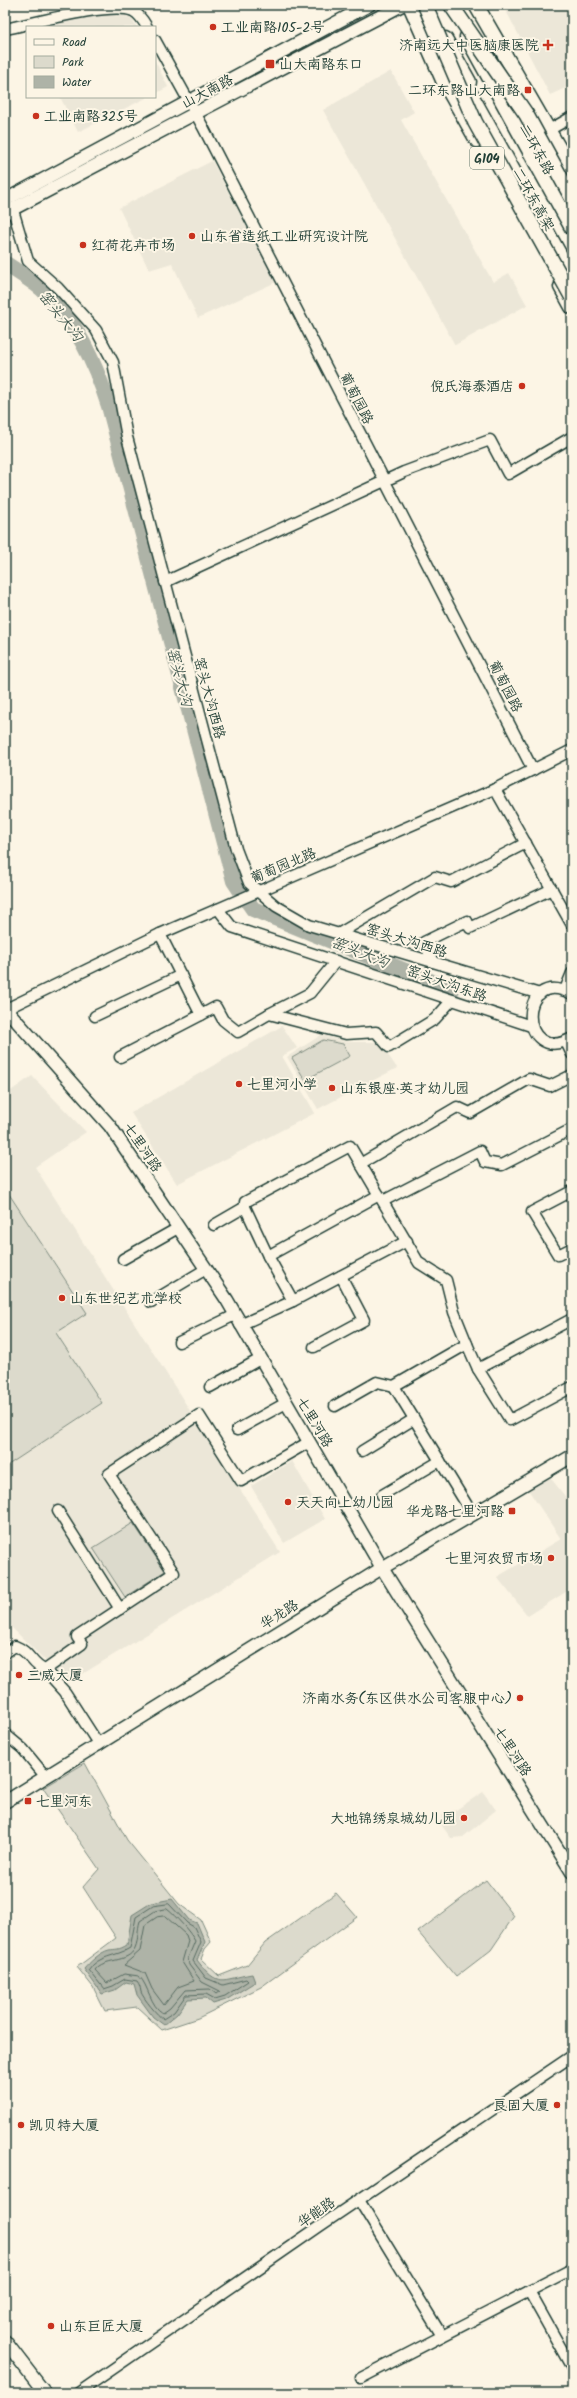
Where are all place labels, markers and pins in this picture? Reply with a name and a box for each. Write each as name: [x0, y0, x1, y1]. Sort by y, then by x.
place label: 工业南路105-2号: [221, 17, 324, 39]
marker: 工业南路105-2号: [208, 22, 218, 32]
place label: 济南远大中医脑康医院: [399, 35, 539, 57]
marker: 济南远大中医脑康医院: [542, 39, 554, 51]
place label: 山大南路东口: [279, 54, 363, 76]
marker: 山大南路东口: [264, 58, 276, 70]
place label: 二环东路山大南路: [408, 80, 520, 102]
marker: 二环东路山大南路: [523, 85, 533, 95]
place label: 工业南路325号: [44, 106, 138, 128]
marker: 工业南路325号: [31, 111, 41, 121]
place label: 山东省造纸工业研究设计院: [200, 226, 368, 248]
marker: 山东省造纸工业研究设计院: [187, 231, 197, 241]
place label: 红荷花卉市场: [91, 235, 175, 257]
marker: 红荷花卉市场: [78, 240, 88, 250]
place label: 倪氏海泰酒店: [430, 376, 514, 398]
marker: 倪氏海泰酒店: [517, 381, 527, 391]
place label: 七里河小学: [247, 1074, 317, 1096]
place label: 山东银座·英才幼儿园: [340, 1078, 469, 1100]
marker: 七里河小学: [234, 1079, 244, 1089]
marker: 山东银座·英才幼儿园: [327, 1083, 337, 1093]
place label: 山东世纪艺术学校: [70, 1288, 182, 1310]
marker: 山东世纪艺术学校: [57, 1293, 67, 1303]
place label: 天天向上幼儿园: [296, 1492, 394, 1514]
marker: 天天向上幼儿园: [283, 1497, 293, 1507]
place label: 华龙路七里河路: [406, 1501, 504, 1523]
marker: 华龙路七里河路: [507, 1506, 517, 1516]
place label: 七里河农贸市场: [445, 1548, 543, 1570]
marker: 七里河农贸市场: [546, 1553, 556, 1563]
place label: 三威大厦: [27, 1665, 83, 1687]
marker: 三威大厦: [14, 1670, 24, 1680]
place label: 济南水务(东区供水公司客服中心): [302, 1688, 512, 1710]
marker: 济南水务(东区供水公司客服中心): [515, 1693, 525, 1703]
place label: 七里河东: [36, 1791, 92, 1813]
marker: 七里河东: [23, 1796, 33, 1806]
place label: 大地锦绣泉城幼儿园: [330, 1808, 456, 1830]
marker: 大地锦绣泉城幼儿园: [459, 1813, 469, 1823]
place label: 良固大厦: [493, 2095, 549, 2117]
marker: 良固大厦: [552, 2100, 562, 2110]
place label: 凯贝特大厦: [29, 2115, 99, 2137]
marker: 凯贝特大厦: [16, 2120, 26, 2130]
place label: 山东巨匠大厦: [59, 2316, 143, 2338]
marker: 山东巨匠大厦: [46, 2321, 56, 2331]

